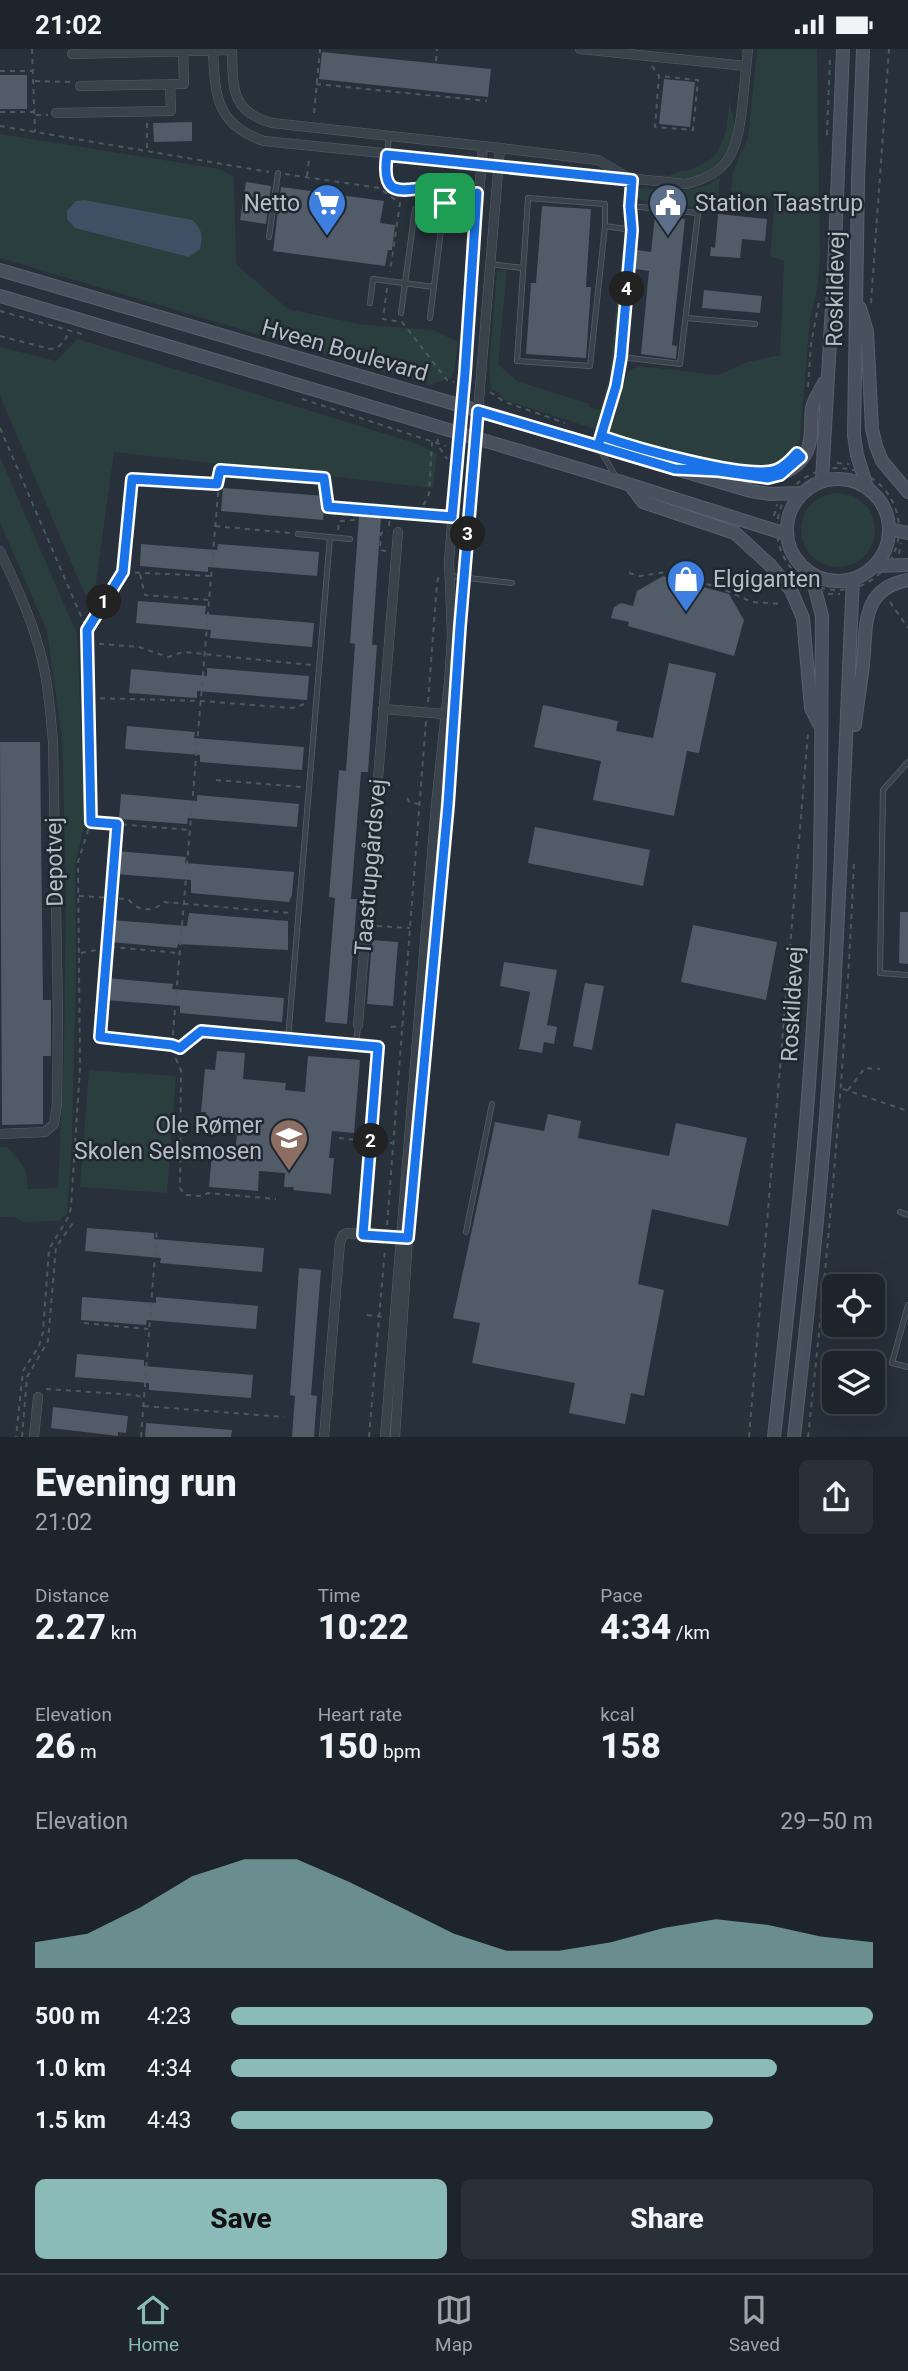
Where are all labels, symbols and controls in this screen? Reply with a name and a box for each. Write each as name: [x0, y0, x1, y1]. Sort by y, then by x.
text: 21:02: [35, 10, 102, 40]
pin: [415, 173, 475, 233]
supermarket icon: Netto: [306, 182, 348, 237]
public building icon: Station Taastrup: [647, 182, 689, 237]
icon: arrive: [426, 184, 464, 222]
place label: Netto: [243, 190, 300, 217]
place label: Station Taastrup: [695, 190, 863, 217]
street label: Roskildevej: [821, 231, 850, 347]
pin: 4: [610, 271, 644, 307]
text: 4: [621, 277, 632, 300]
street label: Hveen Boulevard: [258, 314, 431, 387]
pin: 3: [450, 517, 486, 552]
text: 3: [462, 522, 473, 545]
shop icon: Elgiganten: [665, 558, 707, 613]
place label: Elgiganten: [713, 566, 821, 593]
pin: 1: [86, 585, 122, 619]
text: 1: [98, 590, 109, 613]
street label: Taastrupgårdsvej: [349, 778, 392, 956]
street label: Depotvej: [40, 817, 69, 907]
street label: Roskildevej: [776, 946, 809, 1063]
place label: Ole Rømer Skolen Selsmosen: [74, 1112, 262, 1165]
school or university icon: Ole Rømer Skolen Selsmosen: [268, 1117, 310, 1172]
pin: 2: [354, 1123, 388, 1159]
text: 2: [365, 1129, 376, 1152]
map controls: [822, 1274, 885, 1414]
button: locate: [822, 1274, 885, 1337]
button: layers: [822, 1351, 885, 1414]
button: share: [799, 1460, 873, 1534]
text: Evening run: [35, 1461, 237, 1505]
text: 21:02: [35, 1509, 92, 1536]
text: Distance: [35, 1584, 109, 1607]
text: Time: [318, 1584, 360, 1607]
text: Pace: [600, 1584, 643, 1607]
text: 2.27: [35, 1607, 106, 1648]
text: 10:22: [318, 1607, 409, 1648]
text: 4:34: [600, 1607, 671, 1648]
text: km: [106, 1621, 137, 1644]
text: /km: [671, 1621, 710, 1644]
text: Elevation: [35, 1703, 112, 1726]
text: Heart rate: [318, 1703, 402, 1726]
text: kcal: [600, 1703, 635, 1726]
text: 26: [35, 1726, 75, 1767]
text: 150: [318, 1726, 378, 1767]
text: 158: [600, 1726, 661, 1767]
text: m: [75, 1740, 97, 1763]
text: bpm: [378, 1740, 421, 1763]
text: Elevation: [35, 1808, 128, 1835]
text: 29–50 m: [780, 1808, 873, 1835]
text: 500 m: [35, 2003, 100, 2030]
text: 4:23: [147, 2003, 191, 2030]
text: 1.0 km: [35, 2055, 106, 2082]
text: 4:34: [147, 2055, 191, 2082]
text: 1.5 km: [35, 2107, 106, 2134]
text: 4:43: [147, 2107, 191, 2134]
button: Save: [35, 2179, 447, 2259]
button: Share: [461, 2179, 873, 2259]
tab: Home: [128, 2291, 179, 2356]
tab: Map: [435, 2291, 473, 2356]
tab: Saved: [729, 2291, 780, 2356]

